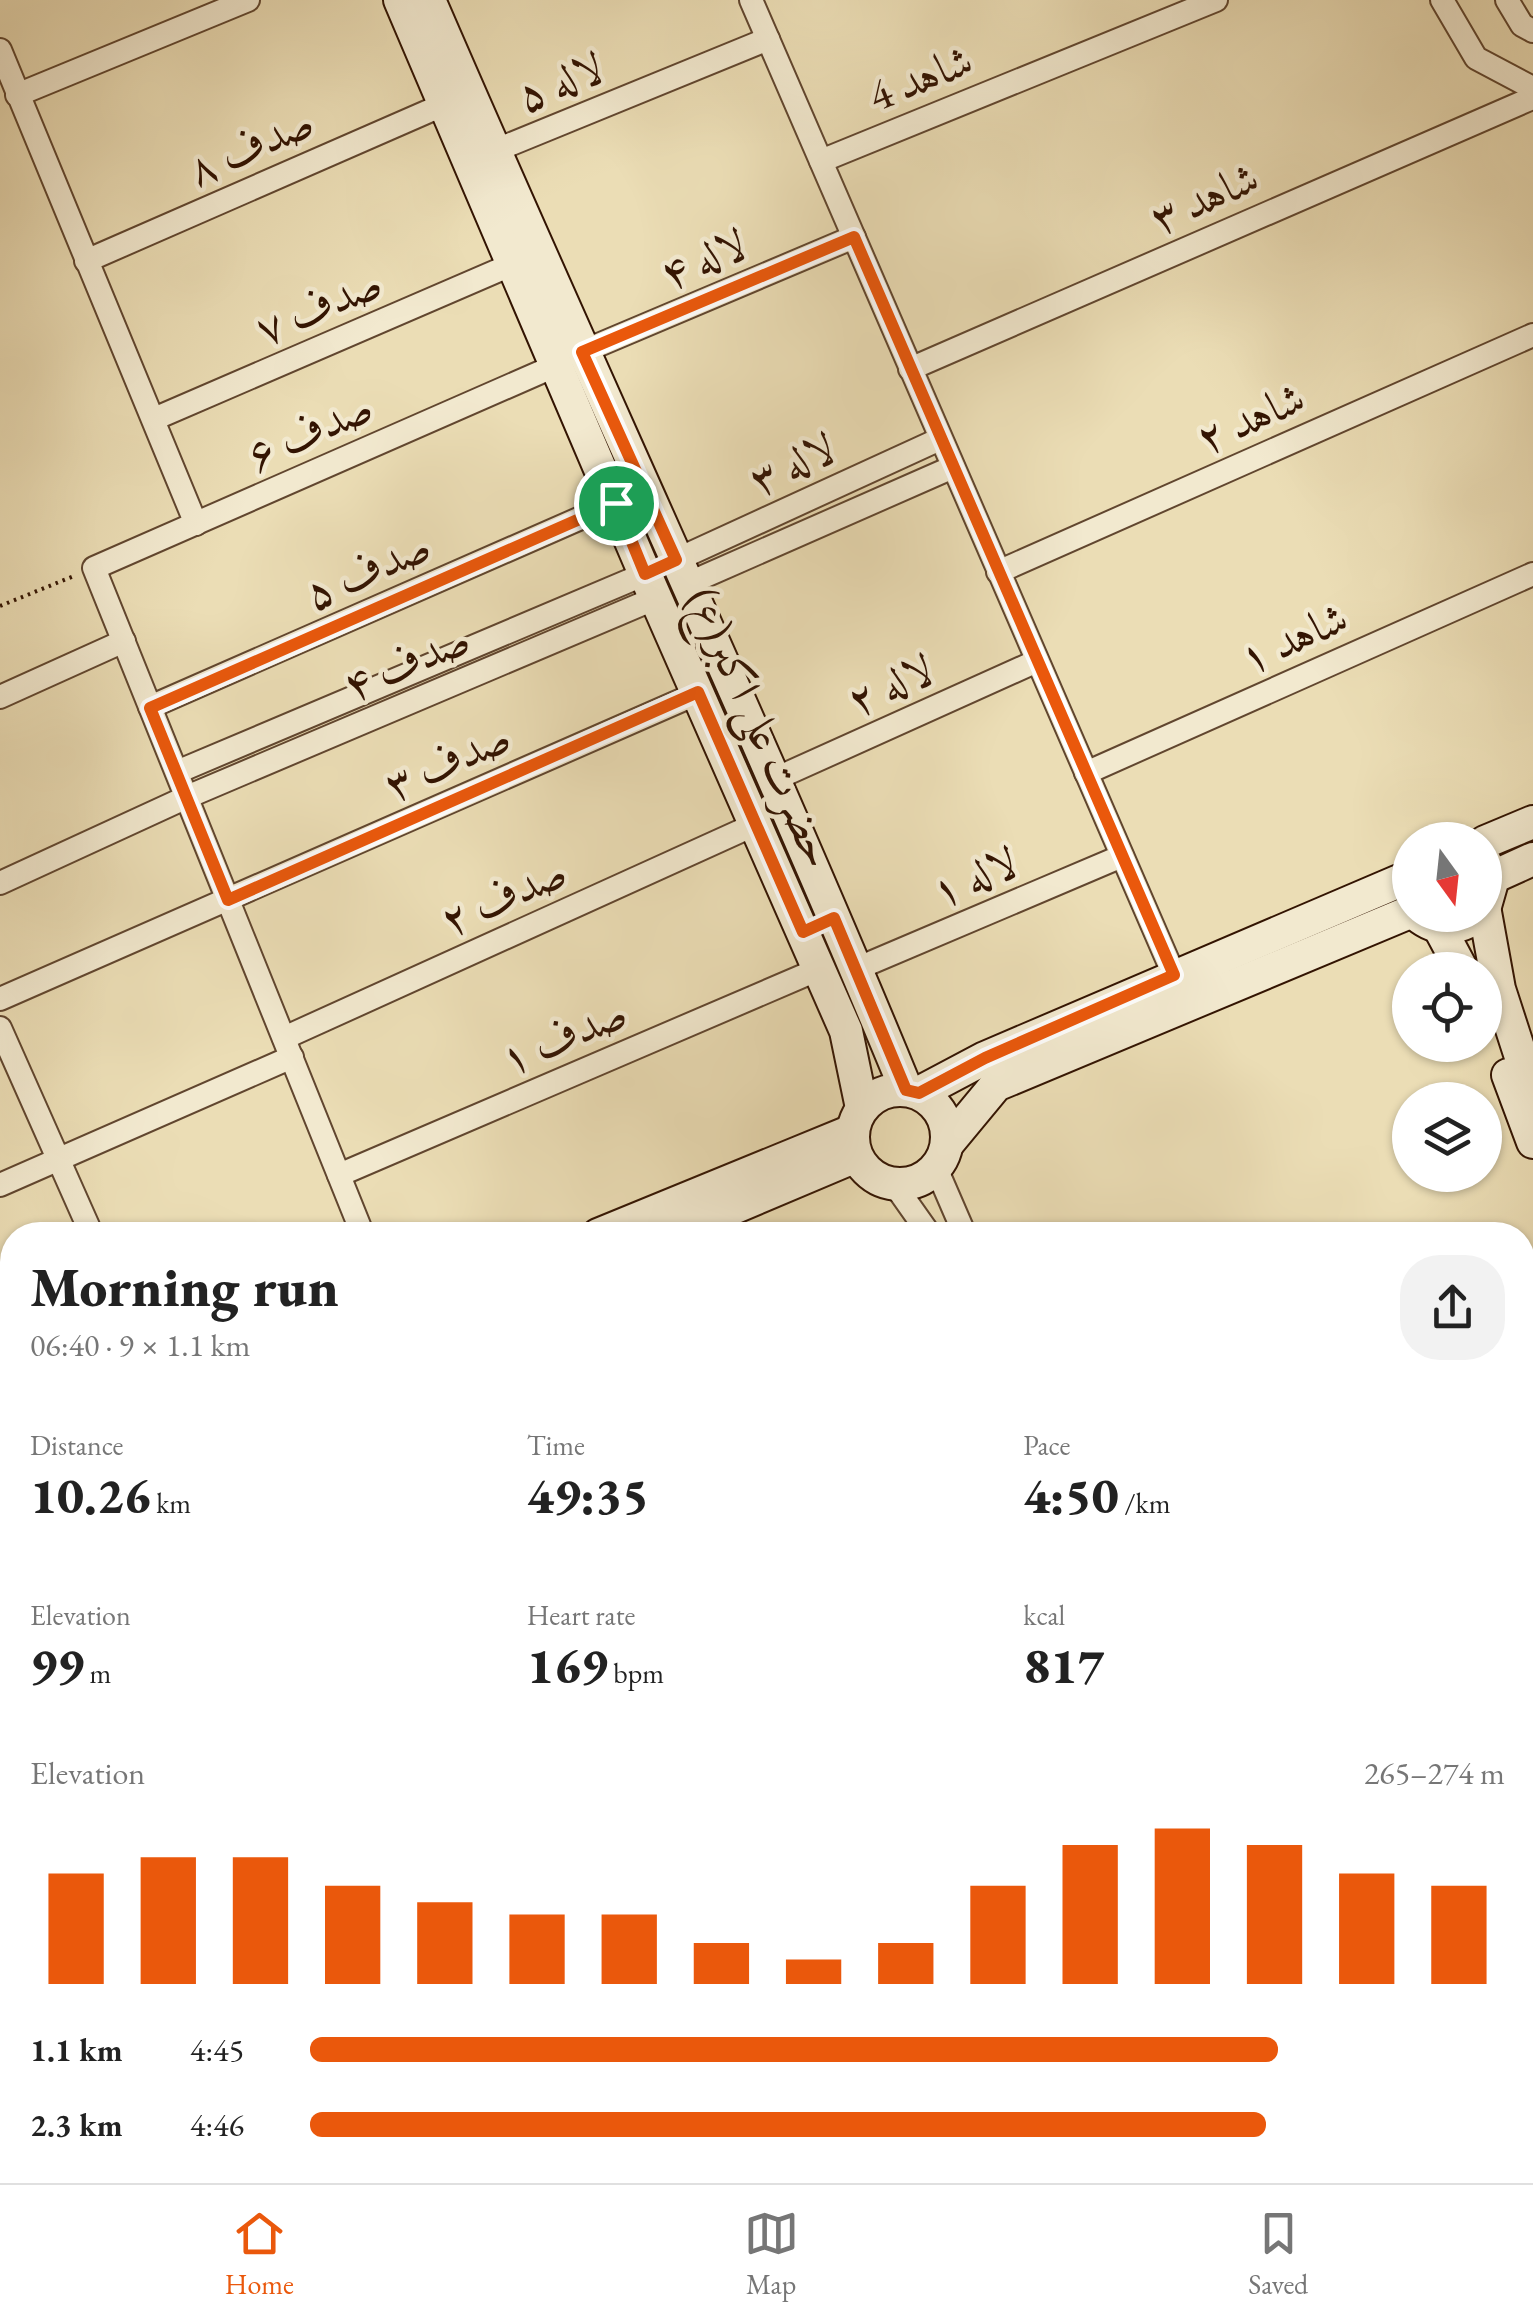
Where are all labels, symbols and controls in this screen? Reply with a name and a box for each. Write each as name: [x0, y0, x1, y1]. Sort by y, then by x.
street label: شاهد 4: [859, 30, 981, 124]
street label: لاله ۵: [508, 37, 612, 125]
street label: صدف ۸: [178, 92, 322, 198]
street label: شاهد ۳: [1141, 148, 1267, 246]
street label: لاله ۴: [651, 214, 755, 302]
street label: صدف ۷: [246, 252, 390, 358]
street label: شاهد ۲: [1187, 368, 1313, 466]
street label: صدف ۶: [237, 377, 381, 483]
street label: لاله ۳: [740, 418, 844, 508]
pin: [574, 461, 659, 546]
icon: arrive: [589, 476, 644, 531]
street label: صدف ۵: [295, 516, 439, 622]
street label: حضرت علی اکبر(ع): [666, 578, 850, 880]
street label: شاهد ۱: [1230, 588, 1356, 686]
street label: صدف ۴: [334, 608, 478, 714]
street label: لاله ۲: [838, 639, 942, 729]
street label: صدف ۳: [375, 707, 519, 813]
north arrow: [1392, 822, 1502, 932]
map controls: [1392, 822, 1502, 1192]
street label: لاله ۱: [922, 832, 1026, 920]
street label: صدف ۲: [431, 842, 575, 948]
button: locate: [1392, 952, 1502, 1062]
street label: صدف ۱: [491, 982, 635, 1088]
button: layers: [1392, 1082, 1502, 1192]
text: Morning run: [30, 1251, 339, 1322]
button: share: [1400, 1255, 1505, 1360]
text: 06:40 · 9 × 1.1 km: [30, 1324, 250, 1366]
text: Distance: [30, 1427, 124, 1463]
text: Time: [527, 1427, 585, 1463]
text: Pace: [1023, 1427, 1070, 1463]
text: 10.26: [30, 1463, 151, 1528]
text: 49:35: [527, 1463, 649, 1528]
text: 4:50: [1023, 1463, 1119, 1528]
text: km: [151, 1485, 191, 1521]
text: /km: [1119, 1485, 1170, 1521]
text: Elevation: [30, 1597, 131, 1633]
text: Heart rate: [527, 1597, 635, 1633]
text: kcal: [1023, 1597, 1065, 1633]
text: 99: [30, 1633, 84, 1698]
text: 169: [527, 1633, 608, 1698]
text: 817: [1023, 1633, 1104, 1698]
text: m: [84, 1655, 111, 1691]
text: bpm: [608, 1655, 664, 1691]
text: Elevation: [30, 1752, 145, 1794]
text: 265–274 m: [1364, 1752, 1505, 1794]
text: 1.1 km: [30, 2029, 123, 2071]
text: 4:45: [190, 2029, 244, 2071]
text: 2.3 km: [30, 2104, 123, 2146]
text: 4:46: [190, 2104, 244, 2146]
tab: Home: [225, 2206, 294, 2302]
tab: Map: [744, 2206, 799, 2302]
tab: Saved: [1248, 2206, 1308, 2302]

